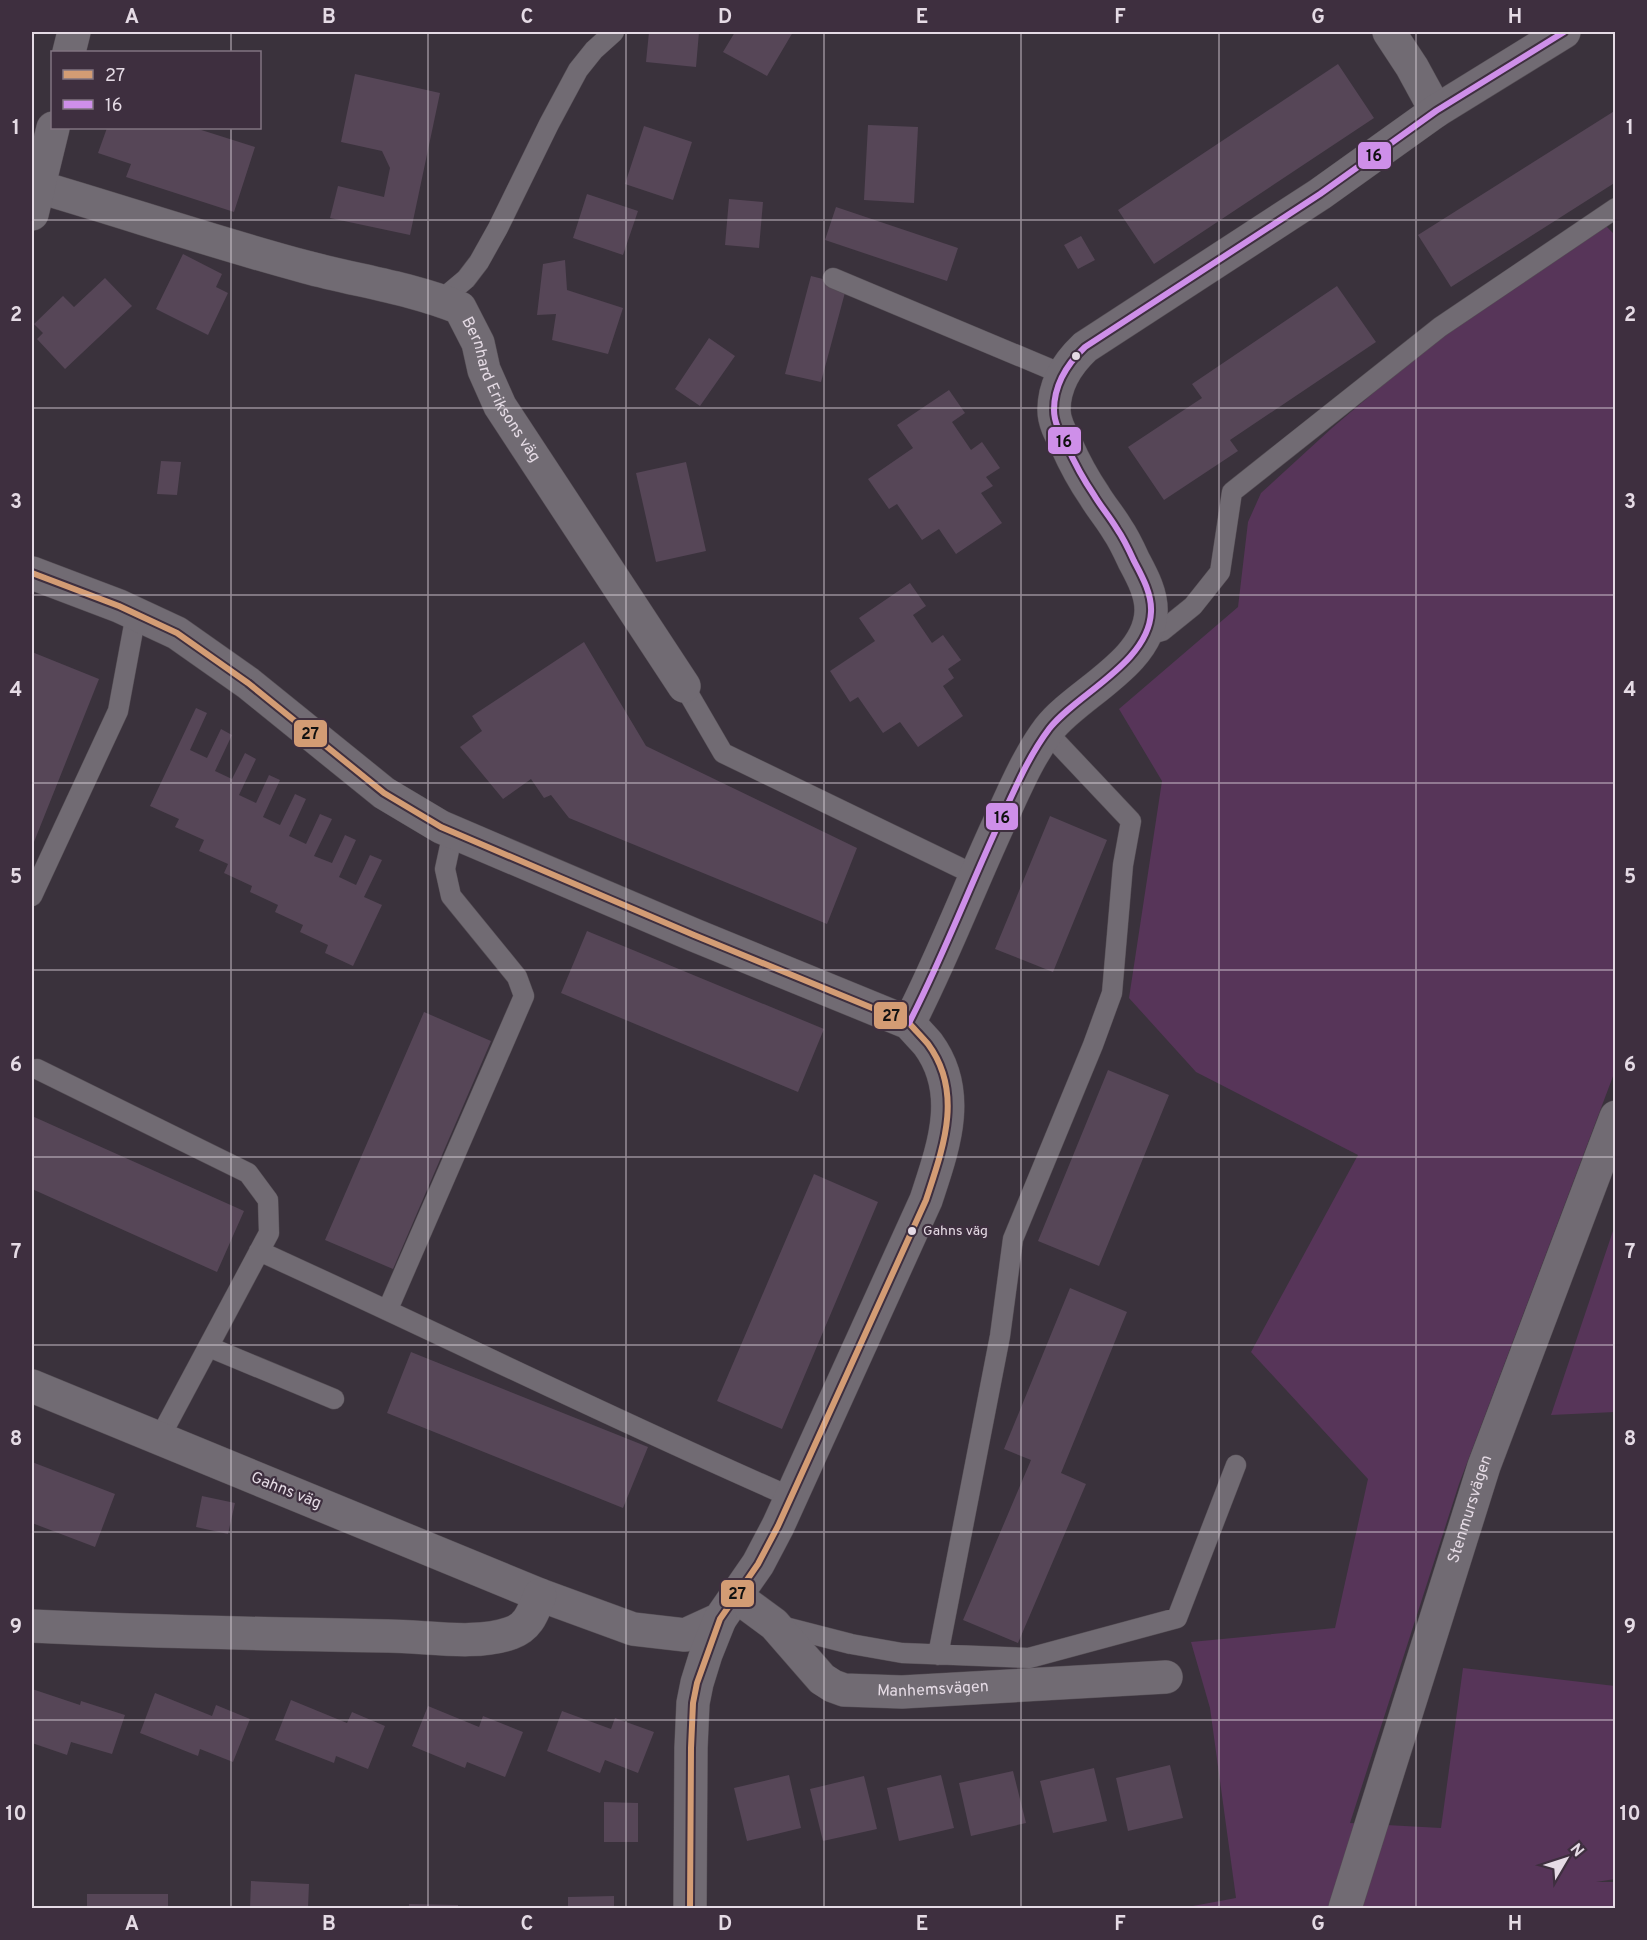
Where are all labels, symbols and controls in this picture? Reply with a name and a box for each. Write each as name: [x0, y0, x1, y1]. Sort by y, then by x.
text: A: [125, 5, 139, 31]
text: B: [322, 5, 336, 31]
text: C: [521, 5, 533, 31]
text: D: [718, 5, 732, 31]
text: E: [916, 5, 928, 31]
text: F: [1114, 5, 1126, 31]
text: G: [1311, 5, 1325, 31]
text: H: [1508, 5, 1522, 31]
legend: [51, 51, 261, 129]
text: 27: [105, 65, 125, 88]
text: 16: [105, 95, 122, 118]
text: 1: [12, 116, 20, 142]
text: 1: [1626, 116, 1634, 142]
line badge: 16: [1357, 141, 1392, 170]
text: 16: [1366, 147, 1382, 167]
text: 2: [10, 303, 22, 329]
text: 2: [1624, 303, 1636, 329]
street label: Bernhard Eriksons väg: [456, 314, 544, 466]
unlabelled marker: [1070, 350, 1082, 362]
line badge: 16: [1047, 426, 1082, 455]
text: 16: [1056, 433, 1072, 453]
text: 3: [10, 490, 22, 516]
text: 3: [1624, 490, 1636, 516]
text: 4: [10, 678, 22, 704]
text: 4: [1624, 678, 1636, 704]
line badge: 27: [293, 719, 328, 748]
text: 27: [301, 725, 319, 745]
line badge: 16: [985, 802, 1019, 831]
text: 16: [994, 809, 1010, 829]
text: 5: [10, 865, 22, 891]
text: 5: [1624, 865, 1636, 891]
line badge: 27: [873, 1001, 908, 1030]
text: 27: [882, 1007, 900, 1027]
text: 6: [10, 1053, 22, 1079]
text: 6: [1624, 1053, 1636, 1079]
place label: Gahns väg: [923, 1223, 988, 1240]
marker: Gahns väg: [906, 1225, 918, 1237]
text: 7: [11, 1240, 21, 1266]
text: 7: [1625, 1240, 1635, 1266]
text: 8: [10, 1427, 22, 1453]
text: 8: [1624, 1427, 1636, 1453]
street label: Stenmursvägen: [1444, 1452, 1497, 1566]
street label: Gahns väg: [248, 1468, 324, 1514]
line badge: 27: [720, 1579, 755, 1608]
text: 27: [728, 1585, 746, 1605]
text: 9: [10, 1615, 22, 1641]
text: 9: [1624, 1615, 1636, 1641]
street label: Manhemsvägen: [877, 1677, 989, 1702]
text: 10: [5, 1802, 27, 1828]
text: 10: [1619, 1802, 1641, 1828]
north arrow: [1536, 1829, 1596, 1889]
text: N: [1565, 1840, 1587, 1862]
text: A: [125, 1912, 139, 1938]
text: B: [322, 1912, 336, 1938]
text: C: [521, 1912, 533, 1938]
text: D: [718, 1912, 732, 1938]
text: E: [916, 1912, 928, 1938]
text: F: [1114, 1912, 1126, 1938]
text: G: [1311, 1912, 1325, 1938]
text: H: [1508, 1912, 1522, 1938]

